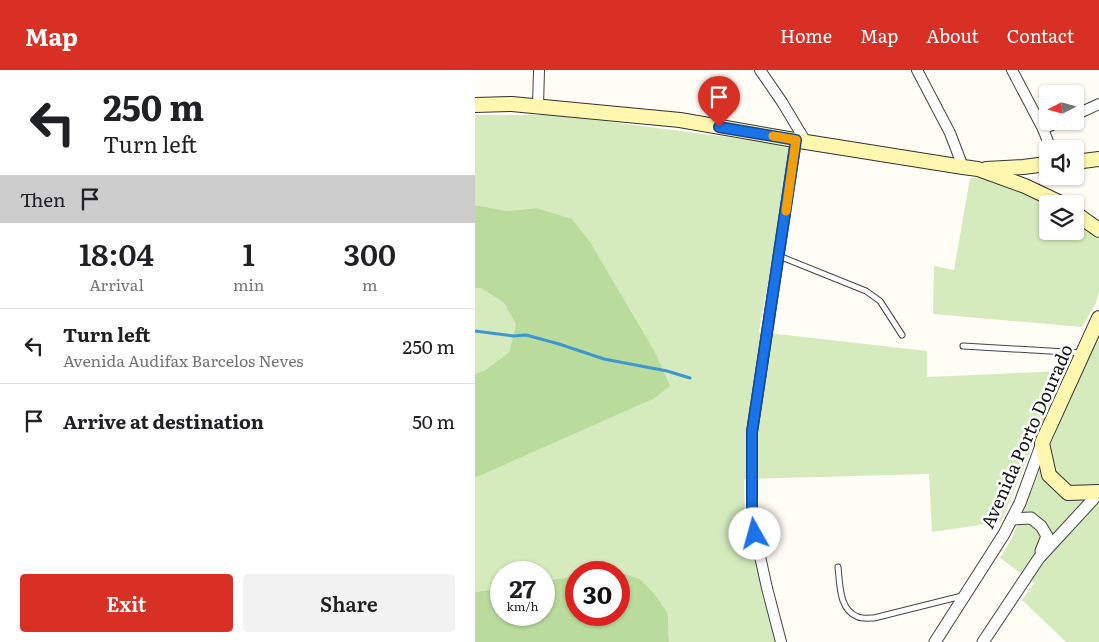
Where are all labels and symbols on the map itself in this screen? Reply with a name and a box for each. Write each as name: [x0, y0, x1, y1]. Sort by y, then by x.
pin: [698, 76, 740, 127]
north arrow: [1039, 85, 1084, 130]
street label: Avenida Porto Dourado: [973, 339, 1079, 533]
position arrow: [728, 507, 780, 559]
speed limit sign: 30: [565, 561, 630, 626]

